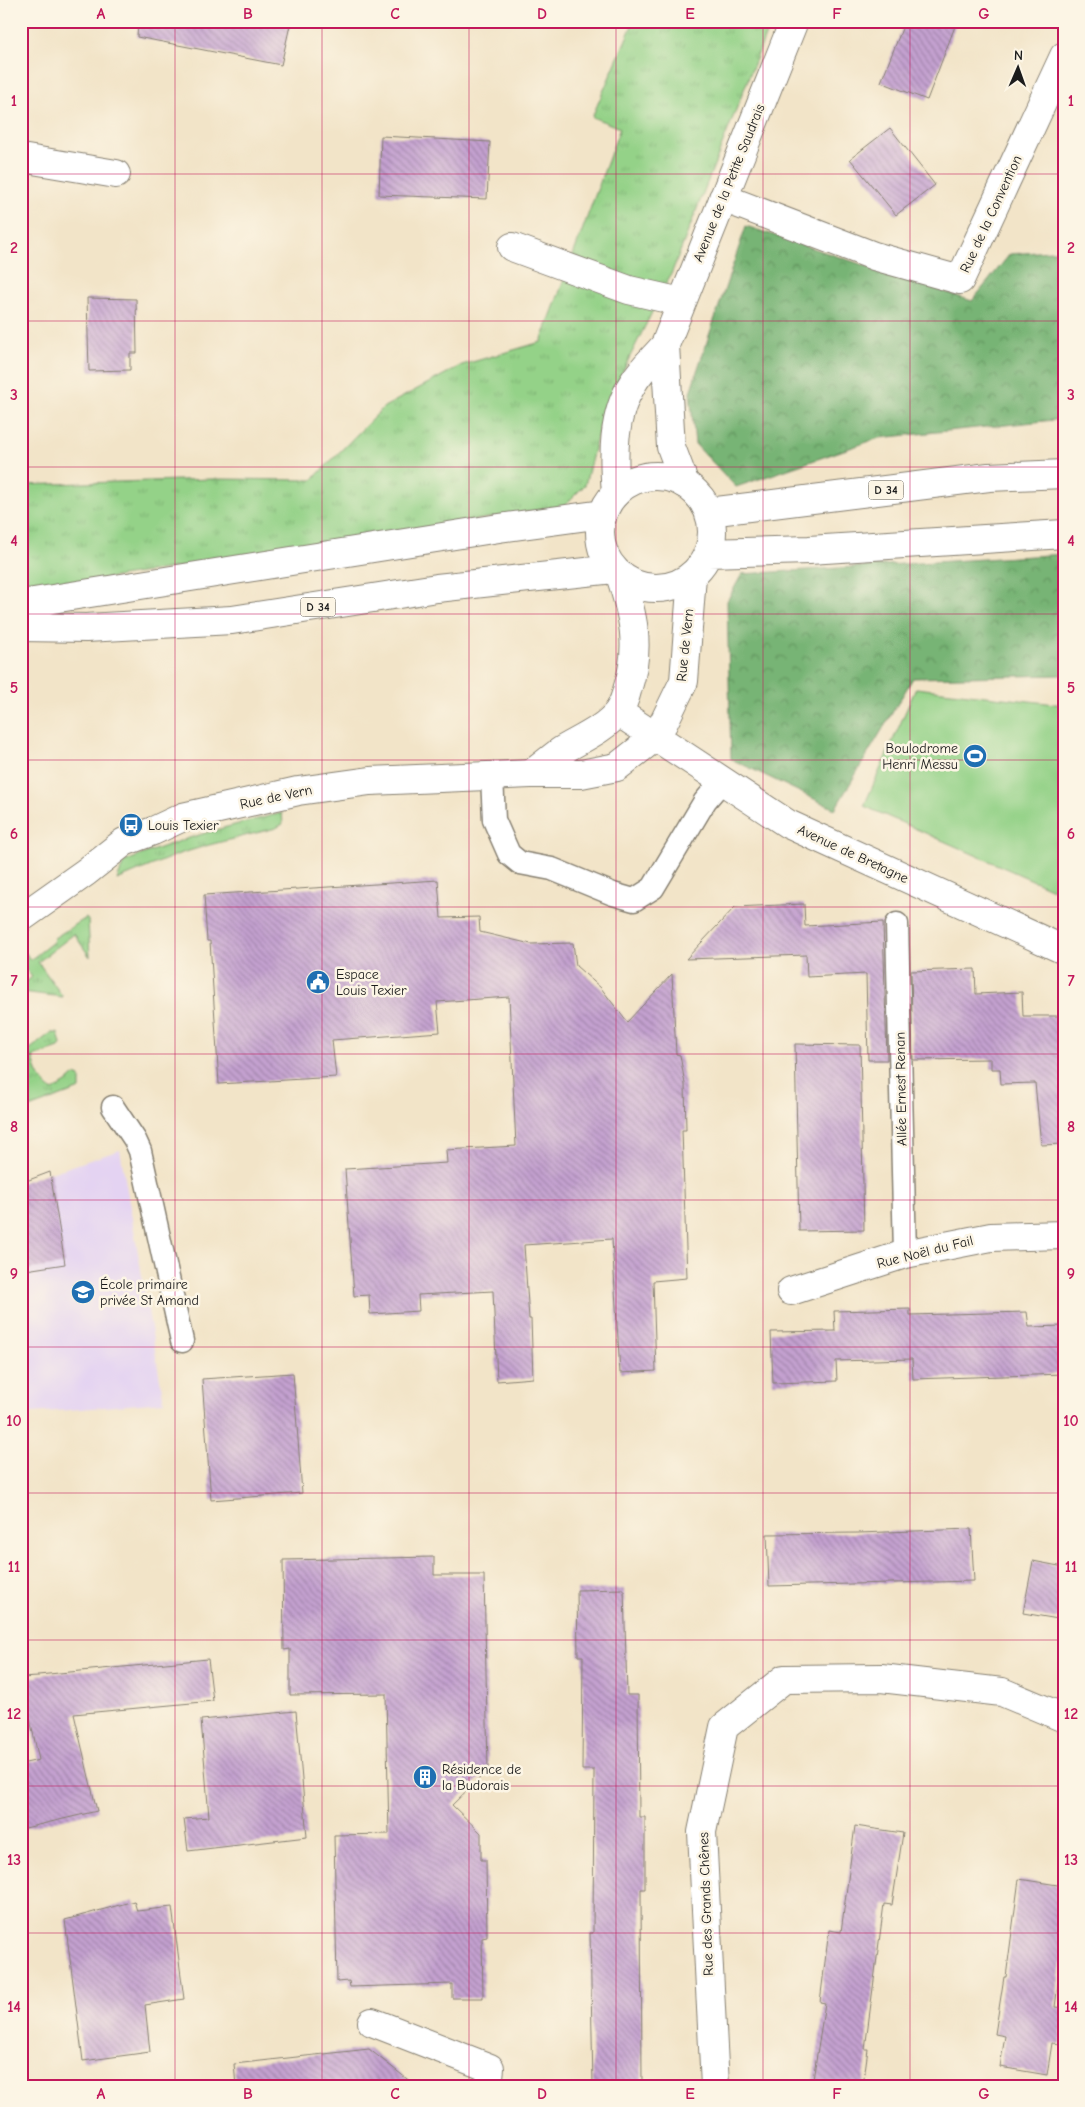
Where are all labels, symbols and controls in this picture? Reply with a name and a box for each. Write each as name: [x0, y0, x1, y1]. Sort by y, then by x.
text: A: [97, 5, 106, 23]
text: B: [243, 5, 253, 23]
text: C: [390, 5, 400, 23]
text: D: [537, 5, 547, 23]
text: E: [685, 5, 695, 23]
text: F: [832, 5, 842, 23]
text: G: [978, 5, 990, 23]
north arrow: [992, 42, 1042, 92]
text: N: [1014, 47, 1023, 64]
text: 1: [11, 92, 17, 110]
text: 1: [1068, 92, 1074, 110]
street label: Avenue de la Petite Saudrais: [689, 101, 769, 265]
street label: Rue de la Convention: [956, 153, 1026, 275]
text: 2: [10, 239, 18, 257]
text: 2: [1067, 239, 1075, 257]
text: 3: [10, 386, 18, 404]
text: 3: [1067, 386, 1075, 404]
road number: D 34: [868, 480, 904, 500]
text: 4: [10, 532, 18, 550]
text: 4: [1067, 532, 1075, 550]
road number: D 34: [300, 598, 336, 616]
street label: Rue de Vern: [673, 608, 697, 682]
text: 5: [10, 679, 18, 697]
text: 5: [1067, 679, 1075, 697]
place label: Boulodrome Henri Messu: [882, 740, 958, 773]
sports icon: Boulodrome Henri Messu: [962, 743, 988, 769]
street label: Rue de Vern: [238, 781, 314, 813]
bus stop icon: Louis Texier: [118, 812, 144, 838]
place label: Louis Texier: [148, 817, 219, 834]
street label: Avenue de Bretagne: [795, 821, 911, 887]
text: 6: [10, 825, 18, 843]
text: 6: [1067, 825, 1075, 843]
place label: Espace Louis Texier: [336, 966, 407, 999]
public building icon: Espace Louis Texier: [305, 969, 331, 995]
text: 7: [10, 972, 18, 990]
text: 7: [1067, 972, 1075, 990]
street label: Allée Ernest Renan: [892, 1032, 910, 1146]
text: 8: [10, 1118, 18, 1136]
text: 8: [1067, 1118, 1075, 1136]
street label: Rue Noël du Fail: [875, 1232, 975, 1272]
text: 9: [10, 1265, 18, 1283]
text: 9: [1067, 1265, 1075, 1283]
place label: École primaire privée St Amand: [100, 1276, 199, 1309]
school or university icon: École primaire privée St Amand: [70, 1279, 96, 1305]
text: 10: [6, 1412, 22, 1430]
text: 10: [1063, 1412, 1079, 1430]
text: 11: [8, 1558, 20, 1576]
text: 11: [1065, 1558, 1077, 1576]
text: 12: [7, 1705, 21, 1723]
text: 12: [1064, 1705, 1078, 1723]
place label: Résidence de la Budorais: [442, 1761, 521, 1794]
building icon: Résidence de la Budorais: [412, 1764, 438, 1790]
street label: Rue des Grands Chênes: [695, 1832, 717, 1976]
text: 13: [7, 1851, 21, 1869]
text: 13: [1064, 1851, 1078, 1869]
text: 14: [7, 1998, 21, 2016]
text: 14: [1064, 1998, 1078, 2016]
text: A: [97, 2085, 106, 2103]
text: B: [243, 2085, 253, 2103]
text: C: [390, 2085, 400, 2103]
text: D: [537, 2085, 547, 2103]
text: E: [685, 2085, 695, 2103]
text: F: [832, 2085, 842, 2103]
text: G: [978, 2085, 990, 2103]

